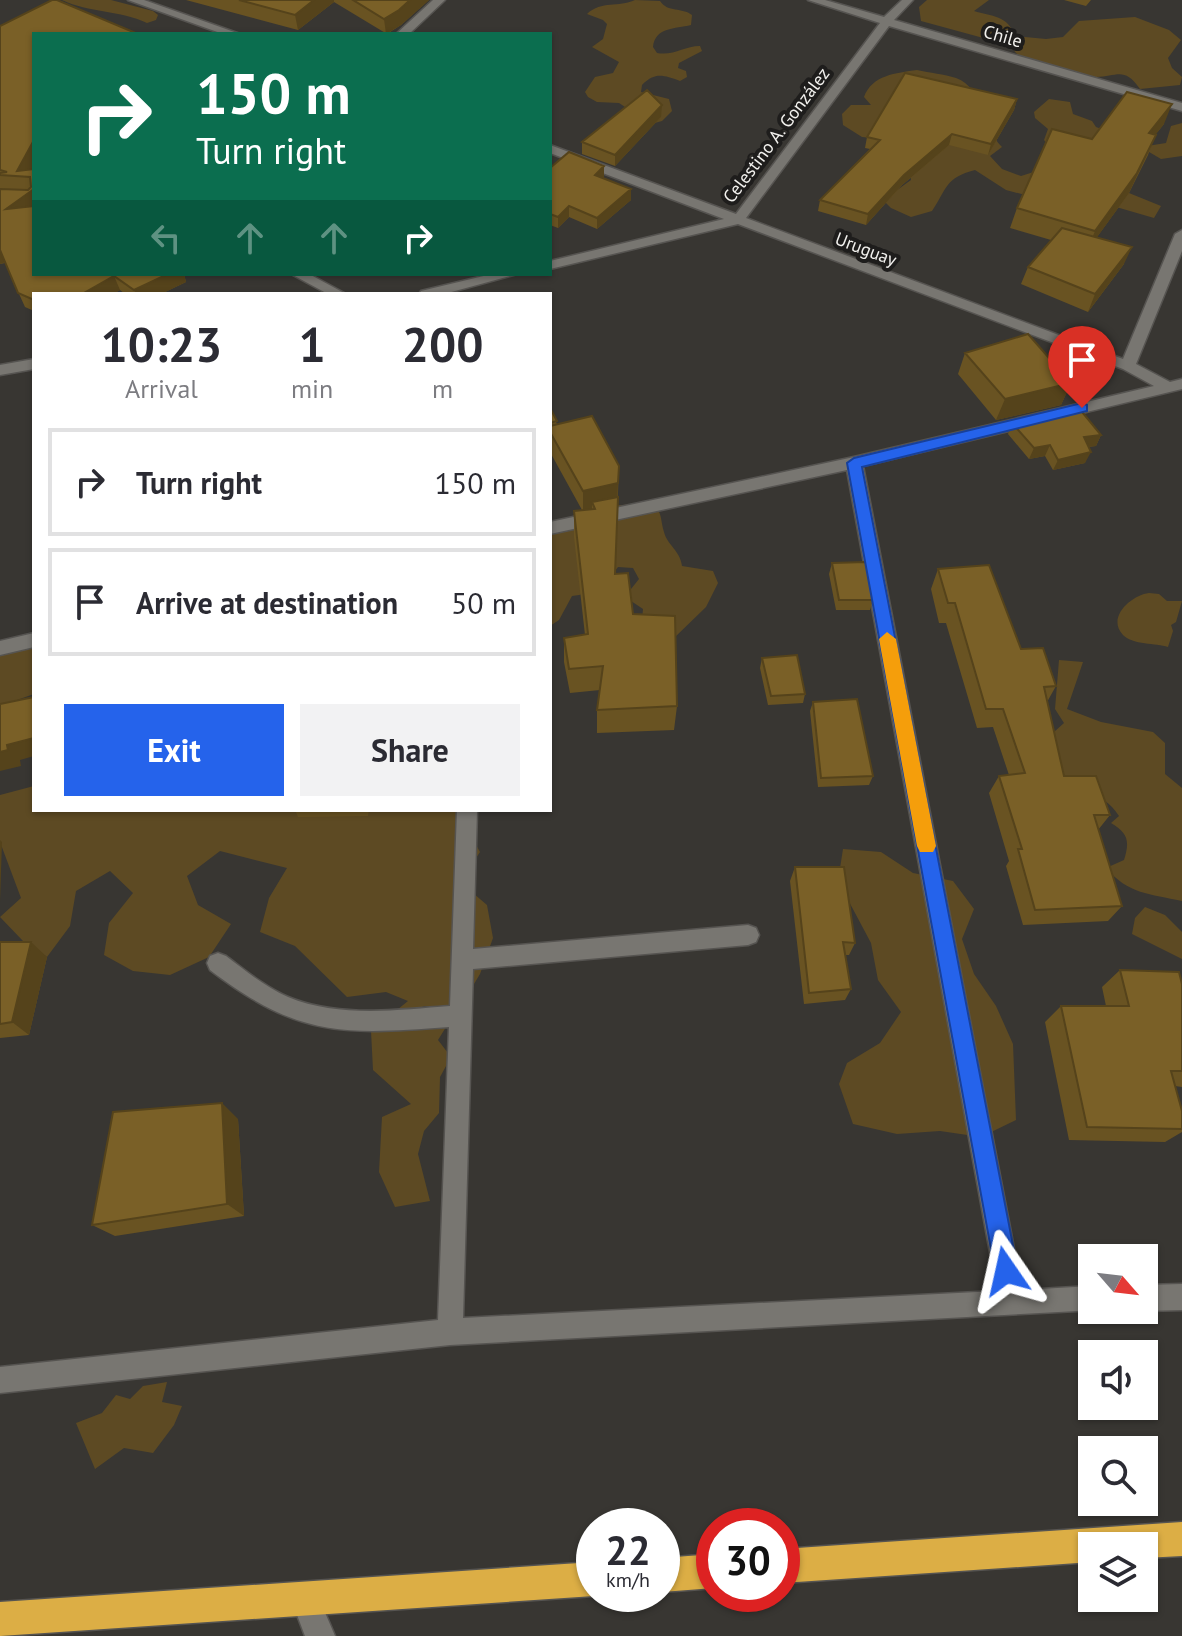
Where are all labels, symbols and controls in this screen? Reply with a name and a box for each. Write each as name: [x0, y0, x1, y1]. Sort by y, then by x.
street label: Chile: [981, 20, 1025, 52]
text: 150 m: [196, 57, 351, 129]
street label: Celestino A. González: [718, 63, 834, 207]
icon: right: [64, 64, 168, 168]
text: Turn right: [196, 127, 346, 174]
icon: left: [144, 216, 188, 260]
icon: ahead: [228, 216, 272, 260]
icon: ahead: [312, 216, 356, 260]
icon: right: [396, 216, 440, 260]
street label: Uruguay: [832, 227, 901, 271]
text: 10:23: [101, 313, 222, 375]
text: 1: [298, 313, 326, 375]
text: 200: [402, 313, 483, 375]
pin: [1048, 326, 1116, 408]
icon: arrive: [1060, 338, 1104, 382]
text: Arrival: [125, 372, 198, 405]
text: min: [291, 372, 333, 405]
text: m: [432, 372, 453, 405]
icon: right: [68, 460, 112, 504]
text: Turn right: [136, 463, 262, 502]
text: 150 m: [435, 463, 516, 502]
icon: arrive: [68, 580, 112, 624]
text: Arrive at destination: [136, 583, 398, 622]
text: 50 m: [451, 583, 516, 622]
button: Exit: [64, 704, 284, 796]
button: Share: [300, 704, 520, 796]
position arrow: [964, 1229, 1048, 1313]
north arrow: [1078, 1244, 1158, 1324]
map controls: [1078, 1244, 1158, 1612]
button: sound: [1078, 1340, 1158, 1420]
button: search: [1078, 1436, 1158, 1516]
speed limit sign: 30: [696, 1508, 800, 1612]
text: 22: [605, 1524, 651, 1576]
button: layers: [1078, 1532, 1158, 1612]
text: km/h: [606, 1567, 650, 1593]

